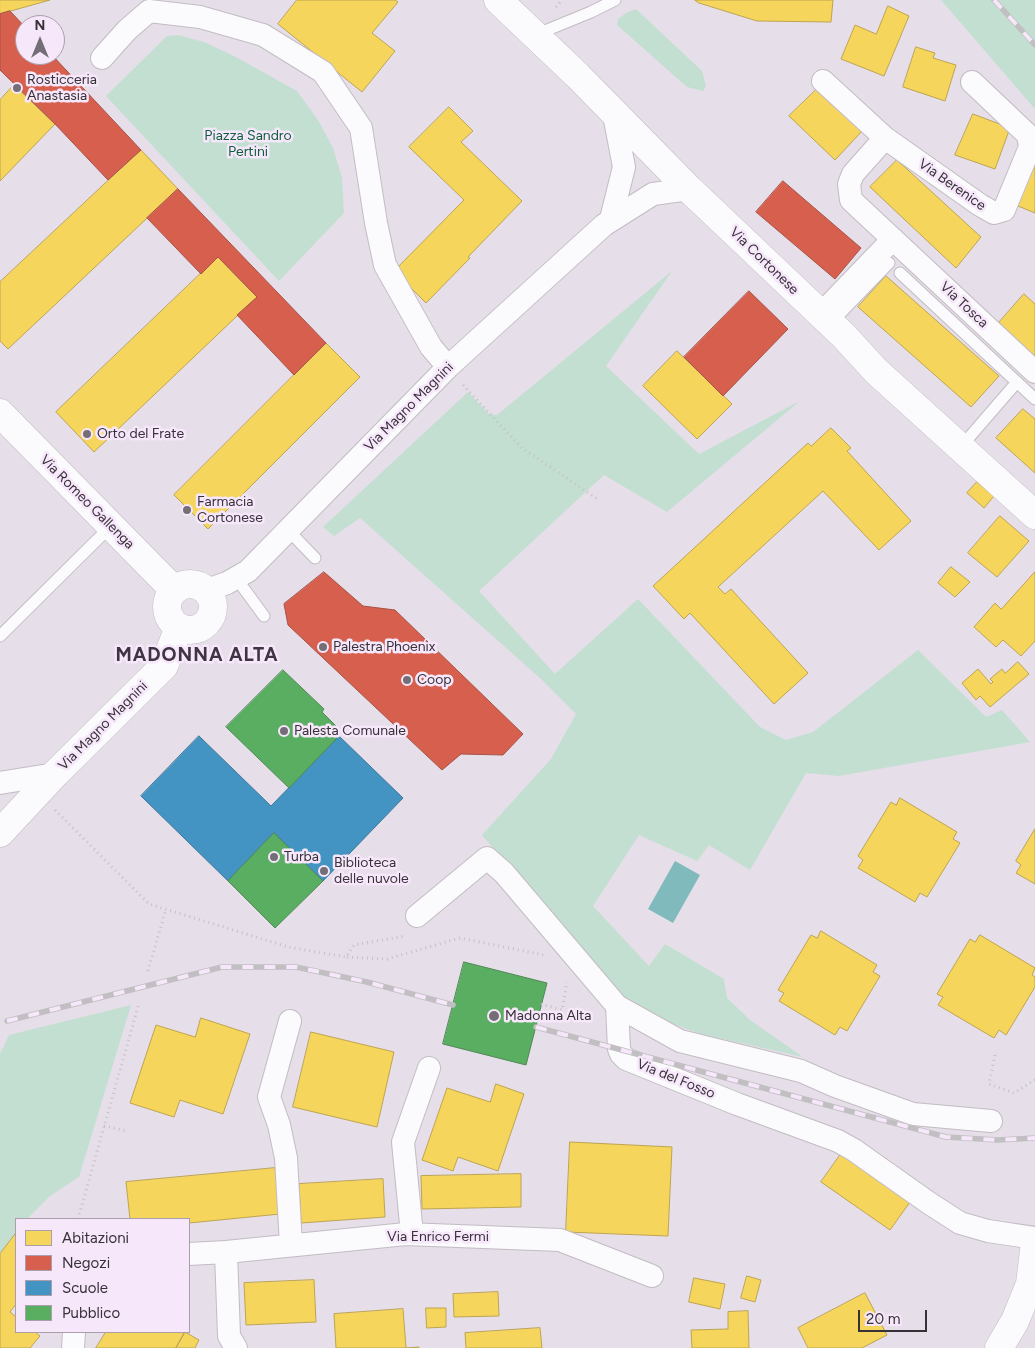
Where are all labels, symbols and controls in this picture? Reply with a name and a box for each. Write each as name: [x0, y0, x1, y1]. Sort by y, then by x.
north arrow: [15, 15, 65, 65]
text: N: [35, 17, 45, 34]
place label: Rosticceria Anastasia: [27, 72, 97, 104]
marker: Rosticceria Anastasia: [11, 82, 23, 94]
park label: Piazza Sandro Pertini: [204, 128, 292, 160]
street label: Via Berenice: [915, 156, 989, 214]
street label: Via Cortonese: [726, 224, 802, 298]
street label: Via Tosca: [936, 278, 992, 332]
street label: Via Magno Magnini: [361, 359, 457, 455]
place label: Orto del Frate: [97, 426, 184, 442]
marker: Orto del Frate: [81, 428, 93, 440]
street label: Via Romeo Gallenga: [36, 451, 138, 553]
place label: Farmacia Cortonese: [197, 494, 263, 526]
marker: Farmacia Cortonese: [181, 504, 193, 516]
place label: Palestra Phoenix: [333, 639, 435, 655]
marker: Palestra Phoenix: [317, 641, 329, 653]
district label: MADONNA ALTA: [114, 644, 280, 666]
place label: Coop: [417, 672, 452, 688]
marker: Coop: [401, 674, 413, 686]
street label: Via Magno Magnini: [55, 678, 151, 774]
place label: Palesta Comunale: [294, 723, 406, 739]
marker: Palesta Comunale: [278, 725, 290, 737]
place label: Turba: [284, 849, 319, 865]
marker: Turba: [268, 851, 280, 863]
place label: Biblioteca delle nuvole: [334, 855, 409, 888]
marker: Biblioteca delle nuvole: [318, 865, 330, 877]
place label: Madonna Alta: [505, 1008, 591, 1024]
marker: Madonna Alta: [487, 1009, 501, 1023]
street label: Via del Fosso: [634, 1056, 718, 1102]
legend: [15, 1218, 190, 1333]
text: Abitazioni: [62, 1229, 129, 1247]
street label: Via Enrico Fermi: [387, 1229, 489, 1245]
text: Negozi: [62, 1254, 110, 1272]
text: Scuole: [62, 1279, 108, 1297]
scale bar: [860, 1300, 929, 1332]
text: Pubblico: [62, 1304, 120, 1322]
text: 20 m: [866, 1310, 900, 1328]

